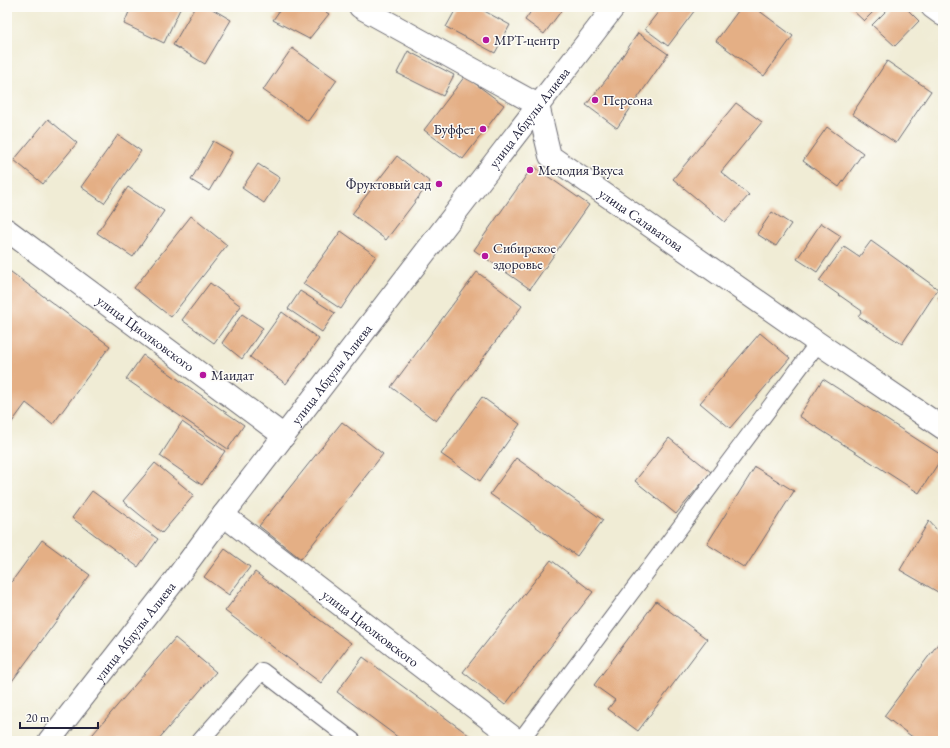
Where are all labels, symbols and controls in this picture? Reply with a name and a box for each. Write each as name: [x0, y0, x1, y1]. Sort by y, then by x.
place label: МРТ-центр: [494, 31, 560, 49]
marker: МРТ-центр: [481, 35, 491, 45]
street label: улица Абдулы Алиева: [485, 63, 574, 171]
place label: Персона: [603, 91, 653, 109]
marker: Персона: [590, 95, 600, 105]
place label: Буффет: [433, 120, 475, 138]
marker: Буффет: [478, 124, 488, 134]
place label: Мелодия Вкуса: [538, 161, 624, 179]
marker: Мелодия Вкуса: [525, 165, 535, 175]
place label: Фруктовый сад: [346, 175, 432, 193]
marker: Фруктовый сад: [434, 179, 444, 189]
street label: улица Салаватова: [596, 184, 688, 256]
place label: Сибирское здоровье: [493, 239, 556, 273]
marker: Сибирское здоровье: [480, 251, 490, 261]
street label: улица Циолковского: [93, 291, 198, 375]
street label: улица Абдулы Алиева: [287, 320, 376, 428]
place label: Маидат: [211, 366, 254, 384]
marker: Маидат: [198, 370, 208, 380]
street label: улица Абдулы Алиева: [90, 577, 180, 685]
street label: улица Циолковского: [319, 585, 423, 671]
scale bar: [20, 704, 98, 730]
text: 20 m: [26, 710, 50, 726]

